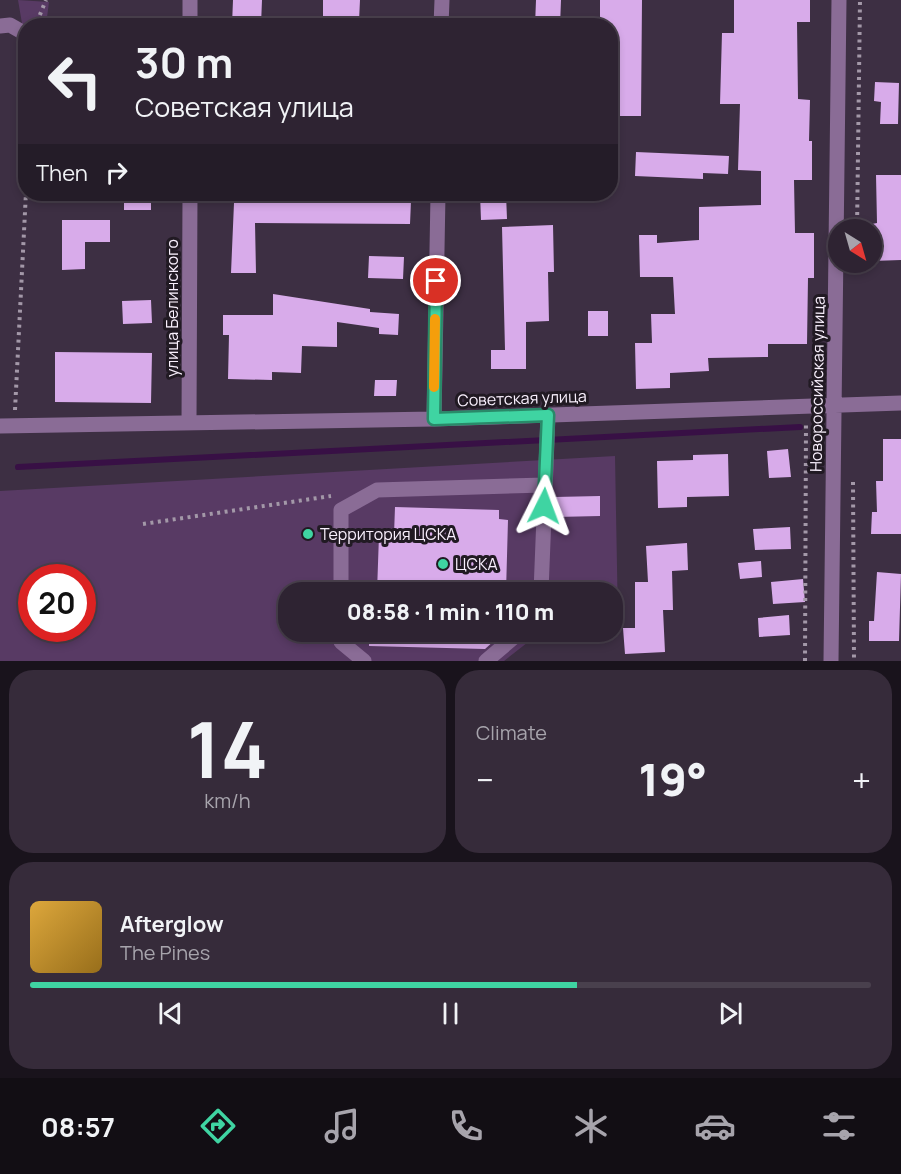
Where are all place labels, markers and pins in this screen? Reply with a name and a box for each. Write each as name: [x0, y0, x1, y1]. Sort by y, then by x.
pin: [410, 255, 461, 306]
place label: Территория ЦСКА: [320, 523, 456, 545]
marker: Территория ЦСКА: [301, 527, 315, 541]
place label: ЦСКА: [455, 553, 498, 575]
marker: ЦСКА: [436, 557, 450, 571]

